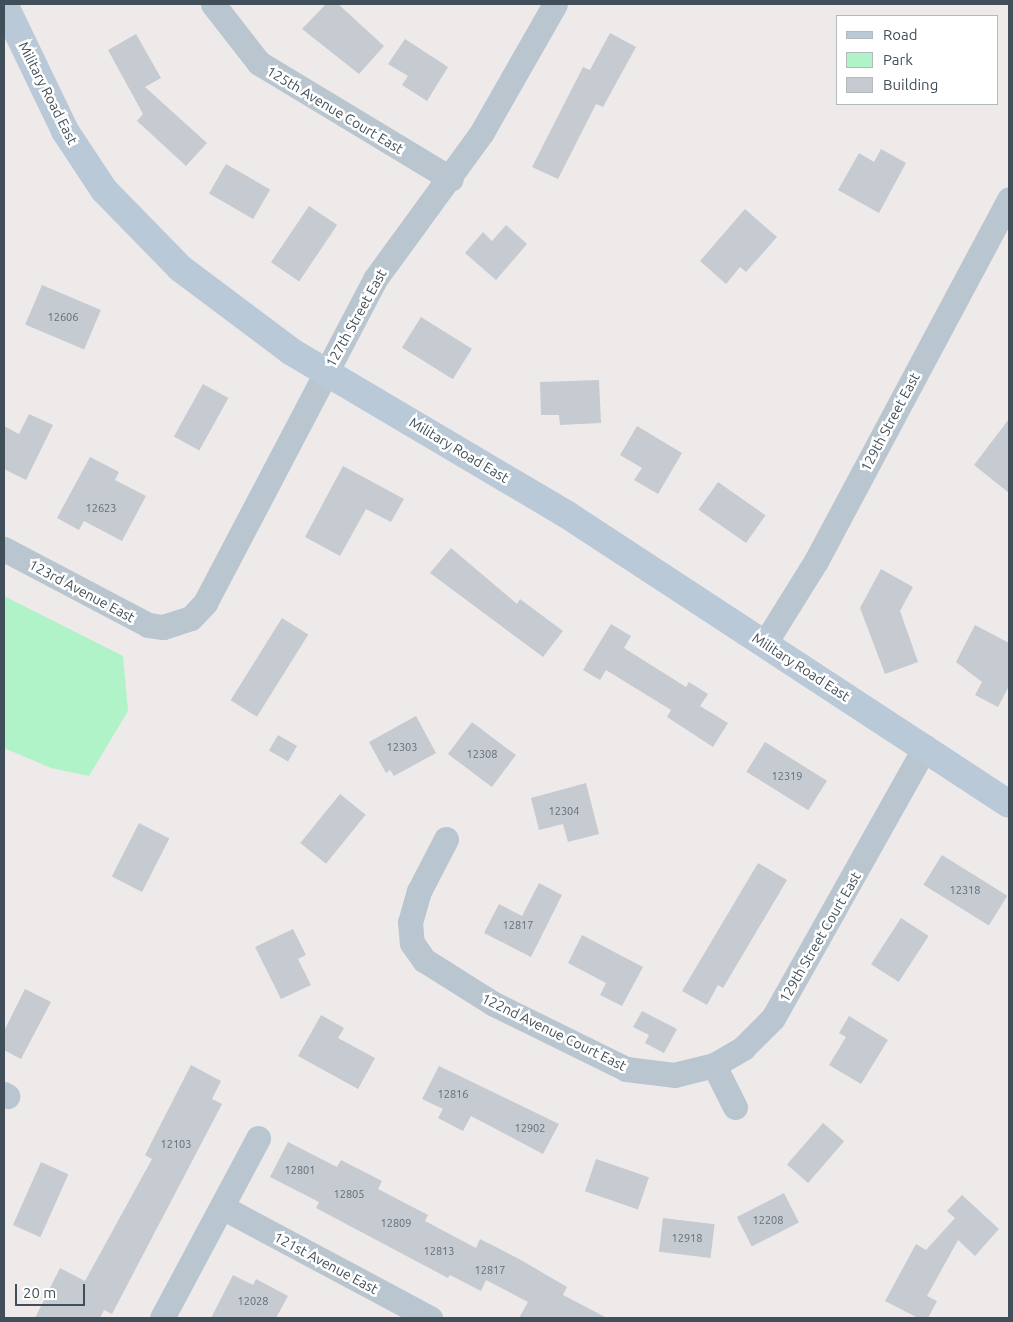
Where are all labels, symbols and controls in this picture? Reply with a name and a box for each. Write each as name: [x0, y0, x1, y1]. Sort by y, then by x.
legend: [836, 15, 998, 105]
text: Road: [883, 26, 918, 43]
street label: Military Road East: [15, 39, 81, 147]
text: Park: [883, 51, 913, 68]
street label: 125th Avenue Court East: [264, 63, 406, 157]
text: Building: [883, 76, 938, 93]
street label: 127th Street East: [322, 266, 390, 370]
house number: 12606: [47, 310, 79, 324]
street label: 129th Street East: [857, 370, 923, 474]
street label: Military Road East: [406, 414, 512, 486]
house number: 12623: [85, 501, 117, 515]
street label: 123rd Avenue East: [26, 556, 138, 626]
street label: Military Road East: [749, 629, 853, 705]
house number: 12303: [386, 740, 418, 754]
house number: 12308: [466, 747, 498, 761]
house number: 12319: [771, 769, 803, 783]
house number: 12304: [548, 804, 580, 818]
street label: 129th Street Court East: [776, 869, 864, 1005]
house number: 12318: [949, 883, 981, 897]
house number: 12817: [502, 918, 534, 932]
street label: 122nd Avenue Court East: [479, 990, 629, 1074]
house number: 12816: [437, 1087, 469, 1101]
house number: 12902: [514, 1121, 546, 1135]
house number: 12103: [160, 1137, 192, 1151]
house number: 12801: [284, 1163, 316, 1177]
house number: 12805: [333, 1187, 365, 1201]
house number: 12208: [752, 1213, 784, 1227]
house number: 12809: [380, 1216, 412, 1230]
street label: 121st Avenue East: [271, 1228, 381, 1298]
house number: 12918: [671, 1231, 703, 1245]
house number: 12813: [423, 1244, 455, 1258]
house number: 12817: [474, 1263, 506, 1277]
scale bar: [18, 1274, 88, 1306]
text: 20 m: [23, 1284, 56, 1301]
house number: 12028: [237, 1294, 269, 1308]

